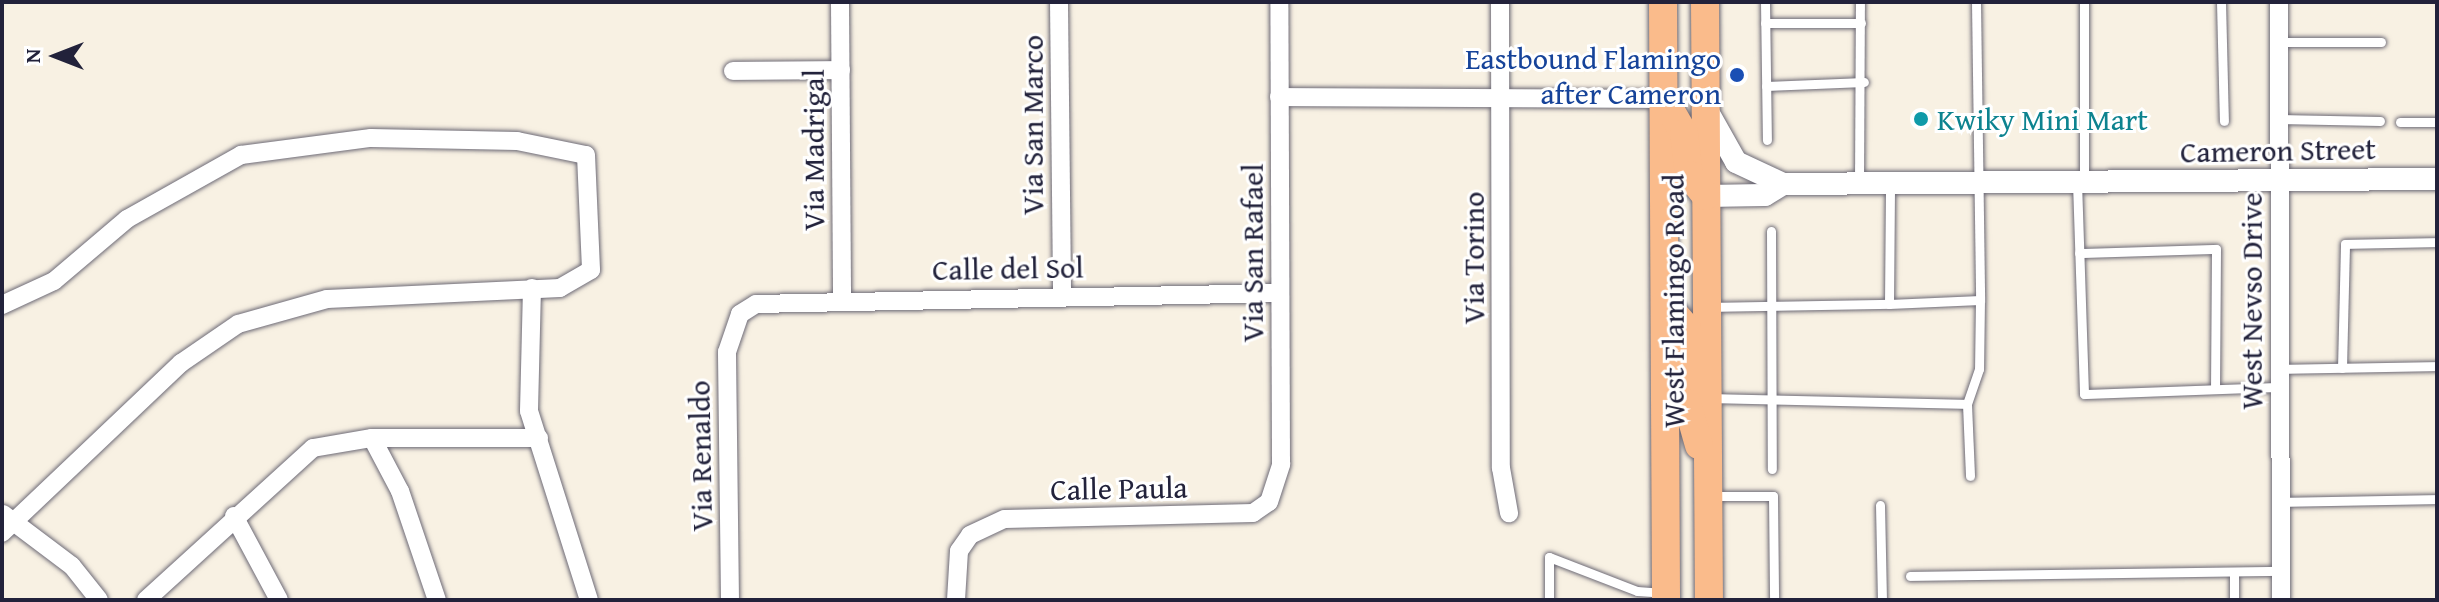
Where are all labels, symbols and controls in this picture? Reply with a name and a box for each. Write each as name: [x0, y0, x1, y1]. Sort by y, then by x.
north arrow: [16, 16, 96, 96]
street label: Via San Marco: [1014, 35, 1050, 215]
place label: Eastbound Flamingo after Cameron: [1465, 40, 1721, 110]
text: N: [16, 49, 48, 63]
marker: Eastbound Flamingo after Cameron: [1728, 66, 1746, 84]
street label: Via Madrigal: [795, 69, 831, 231]
place label: Kwiky Mini Mart: [1937, 101, 2148, 137]
marker: Kwiky Mini Mart: [1912, 110, 1930, 128]
street label: Cameron Street: [2180, 130, 2376, 170]
street label: Via San Rafael: [1234, 164, 1270, 342]
street label: West Flamingo Road: [1655, 174, 1691, 428]
street label: Via Torino: [1455, 192, 1491, 324]
street label: West Nevso Drive: [2233, 192, 2269, 410]
street label: Calle del Sol: [932, 249, 1084, 287]
street label: Via Renaldo: [681, 380, 719, 532]
street label: Calle Paula: [1050, 469, 1188, 507]

